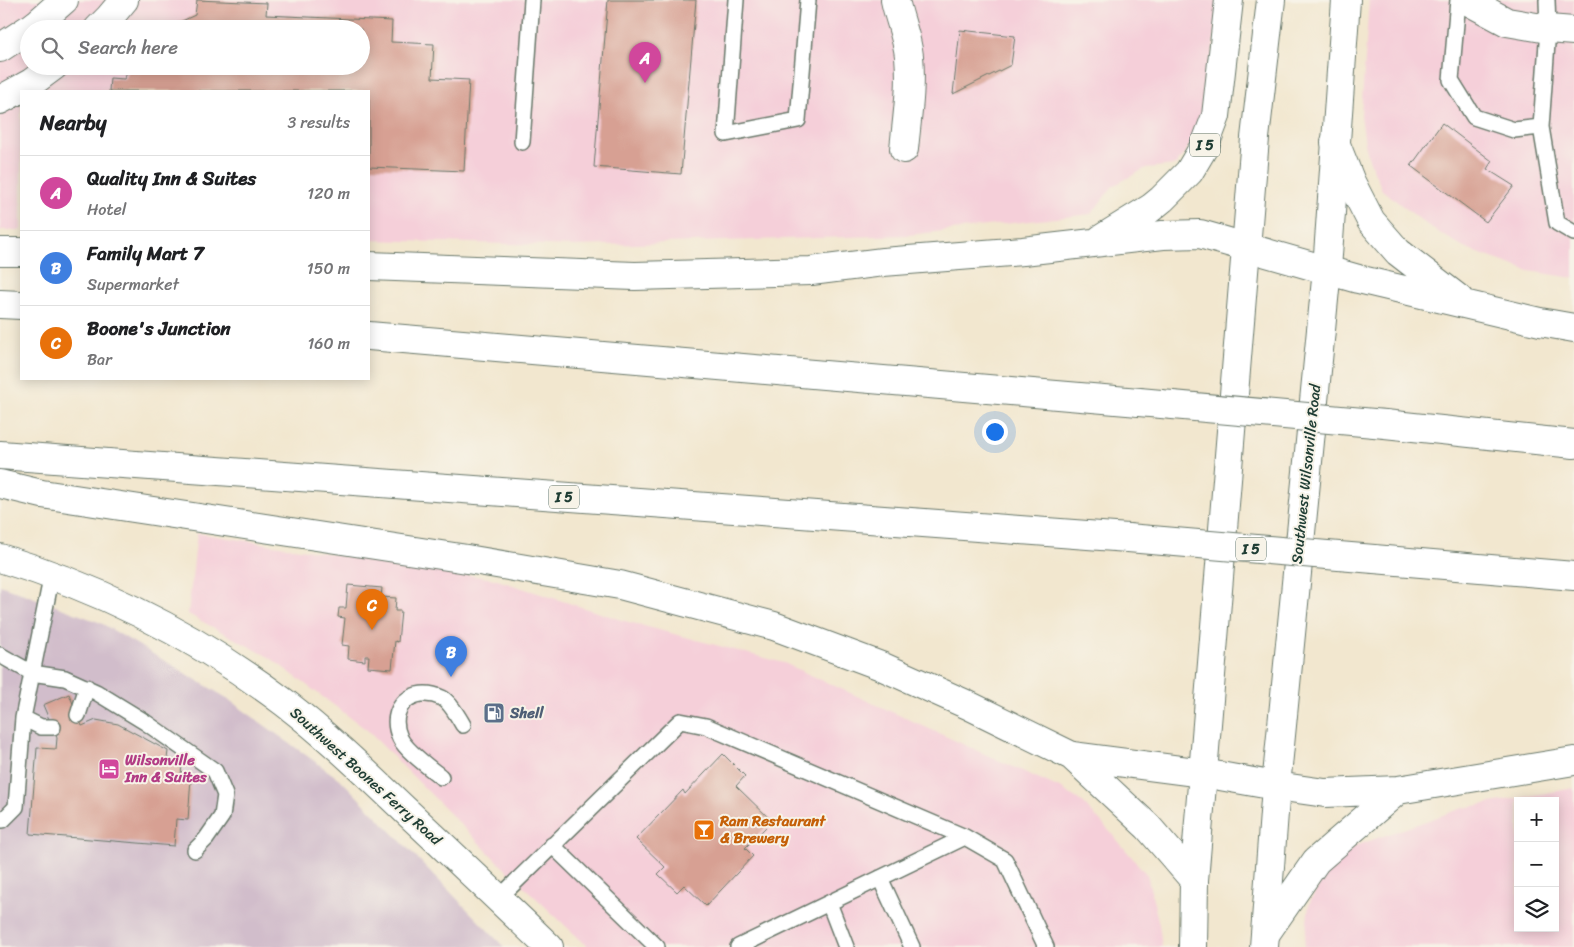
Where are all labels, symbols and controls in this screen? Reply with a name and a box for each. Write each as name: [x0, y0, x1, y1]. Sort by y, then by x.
search box: [20, 20, 370, 75]
text: Search here: [78, 31, 178, 64]
icon: search: [38, 34, 66, 62]
pin: A: [629, 42, 661, 83]
text: Nearby: [40, 104, 106, 142]
text: 3 results: [287, 108, 350, 137]
road number: I 5: [1190, 134, 1220, 156]
text: Quality Inn & Suites: [87, 162, 256, 195]
text: A: [51, 179, 61, 208]
text: 120 m: [307, 179, 350, 208]
text: Hotel: [87, 195, 126, 224]
text: Family Mart 7: [87, 237, 204, 270]
text: B: [51, 254, 61, 283]
text: 150 m: [307, 254, 350, 283]
text: Supermarket: [87, 270, 179, 299]
text: Boone's Junction: [87, 312, 231, 345]
text: C: [51, 329, 61, 358]
text: 160 m: [307, 329, 350, 358]
text: Bar: [87, 345, 112, 374]
street label: Southwest Wilsonville Road: [1284, 382, 1328, 565]
your location: [982, 419, 1008, 445]
road number: I 5: [549, 486, 579, 508]
road number: I 5: [1236, 538, 1266, 560]
pin: C: [356, 589, 388, 630]
pin: B: [435, 636, 467, 677]
street label: Southwest Boones Ferry Road: [284, 700, 449, 852]
place label: Shell: [509, 700, 544, 726]
fuel station icon: Shell: [482, 701, 506, 725]
place label: Wilsonville Inn & Suites: [124, 747, 208, 790]
hotel icon: Wilsonville Inn & Suites: [97, 757, 121, 781]
map controls: [1514, 797, 1559, 932]
button: +: [1514, 797, 1559, 842]
place label: Ram Restaurant & Brewery: [719, 808, 826, 851]
bar icon: Ram Restaurant & Brewery: [692, 818, 716, 842]
button: −: [1514, 842, 1559, 887]
button: layers: [1514, 887, 1559, 932]

